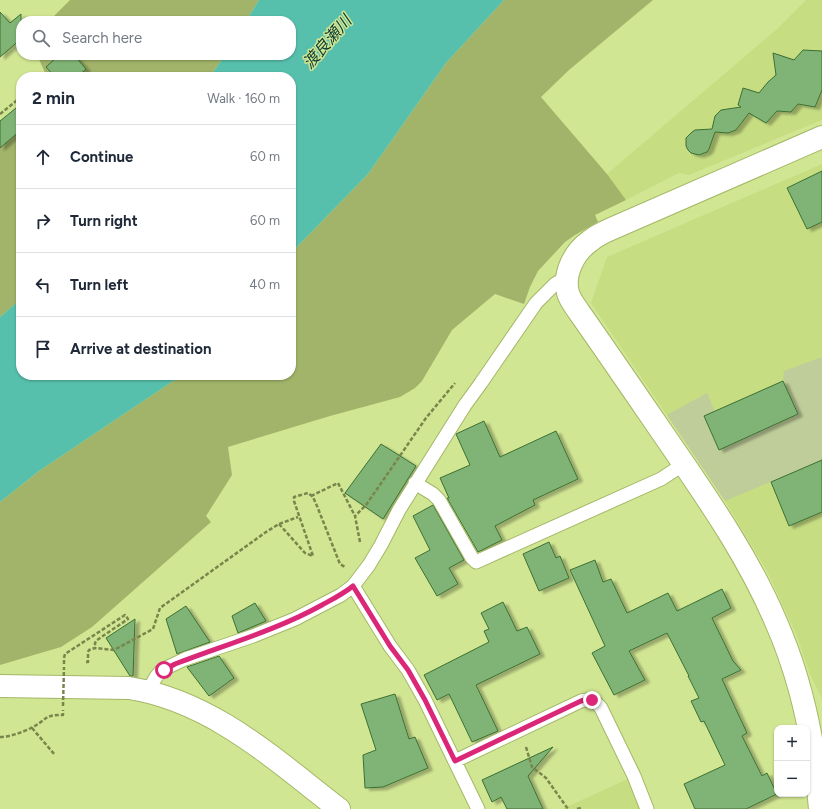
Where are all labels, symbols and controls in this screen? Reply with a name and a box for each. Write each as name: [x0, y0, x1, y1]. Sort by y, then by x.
water label: 渡良瀬川: [299, 10, 356, 72]
search box: [16, 16, 296, 60]
icon: search: [30, 27, 52, 49]
text: Search here: [62, 29, 142, 47]
text: 2 min: [32, 88, 75, 108]
text: Walk · 160 m: [207, 91, 280, 106]
icon: ahead: [32, 146, 54, 168]
text: Continue: [70, 148, 133, 166]
text: 60 m: [250, 149, 280, 164]
icon: right: [32, 210, 54, 232]
text: Turn right: [70, 212, 138, 230]
text: 60 m: [250, 213, 280, 228]
icon: left: [32, 274, 54, 296]
text: Turn left: [70, 276, 128, 294]
text: 40 m: [249, 277, 280, 292]
icon: arrive: [32, 338, 54, 360]
text: Arrive at destination: [70, 340, 211, 358]
route start: [155, 661, 173, 679]
route end: [583, 691, 601, 709]
map controls: [774, 725, 810, 797]
button: +: [774, 725, 810, 761]
button: −: [774, 761, 810, 797]

